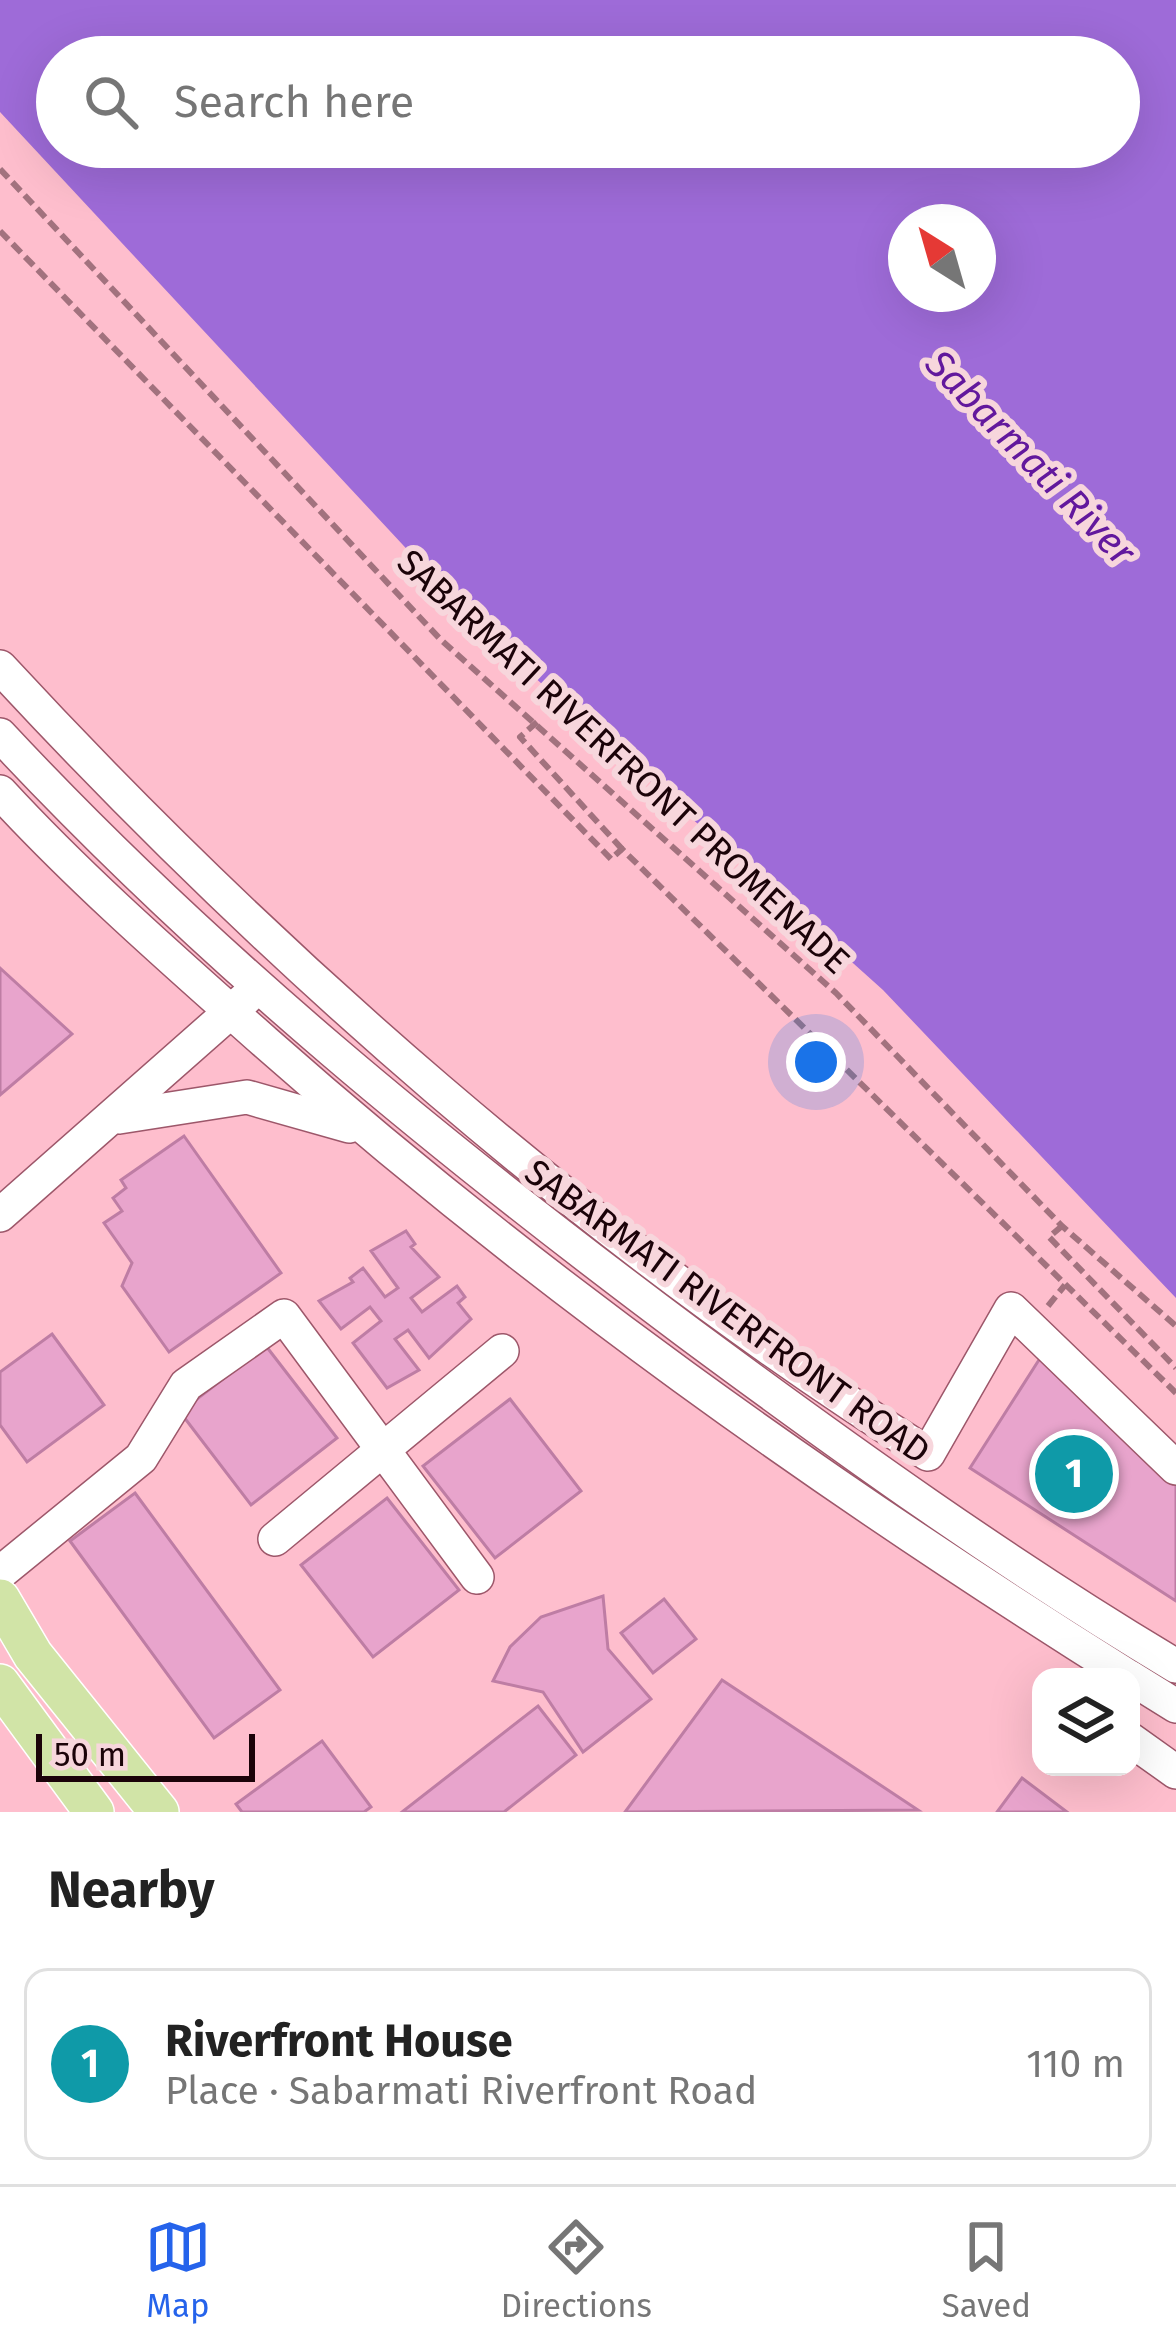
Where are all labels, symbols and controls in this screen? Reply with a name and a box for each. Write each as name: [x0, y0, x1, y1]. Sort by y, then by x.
search box: [36, 36, 1140, 168]
icon: search: [78, 69, 144, 135]
text: Search here: [174, 75, 414, 129]
north arrow: [888, 204, 996, 312]
water label: Sabarmati River: [915, 340, 1145, 576]
street label: SABARMATI RIVERFRONT PROMENADE: [388, 540, 858, 983]
your location: [786, 1032, 846, 1092]
street label: SABARMATI RIVERFRONT ROAD: [516, 1150, 938, 1474]
pin: 1: [1035, 1429, 1113, 1519]
map controls: [1032, 1668, 1140, 1776]
button: layers: [1032, 1668, 1140, 1776]
scale bar: [36, 1728, 255, 1781]
text: 50 m: [54, 1735, 126, 1775]
text: Nearby: [48, 1859, 214, 1921]
text: Riverfront House: [165, 2014, 513, 2068]
text: 1: [81, 2041, 99, 2087]
text: 110 m: [1026, 2041, 1125, 2087]
text: Place · Sabarmati Riverfront Road: [165, 2068, 757, 2114]
tab: Map: [145, 2214, 211, 2326]
tab: Directions: [501, 2214, 652, 2326]
tab: Saved: [942, 2214, 1031, 2326]

